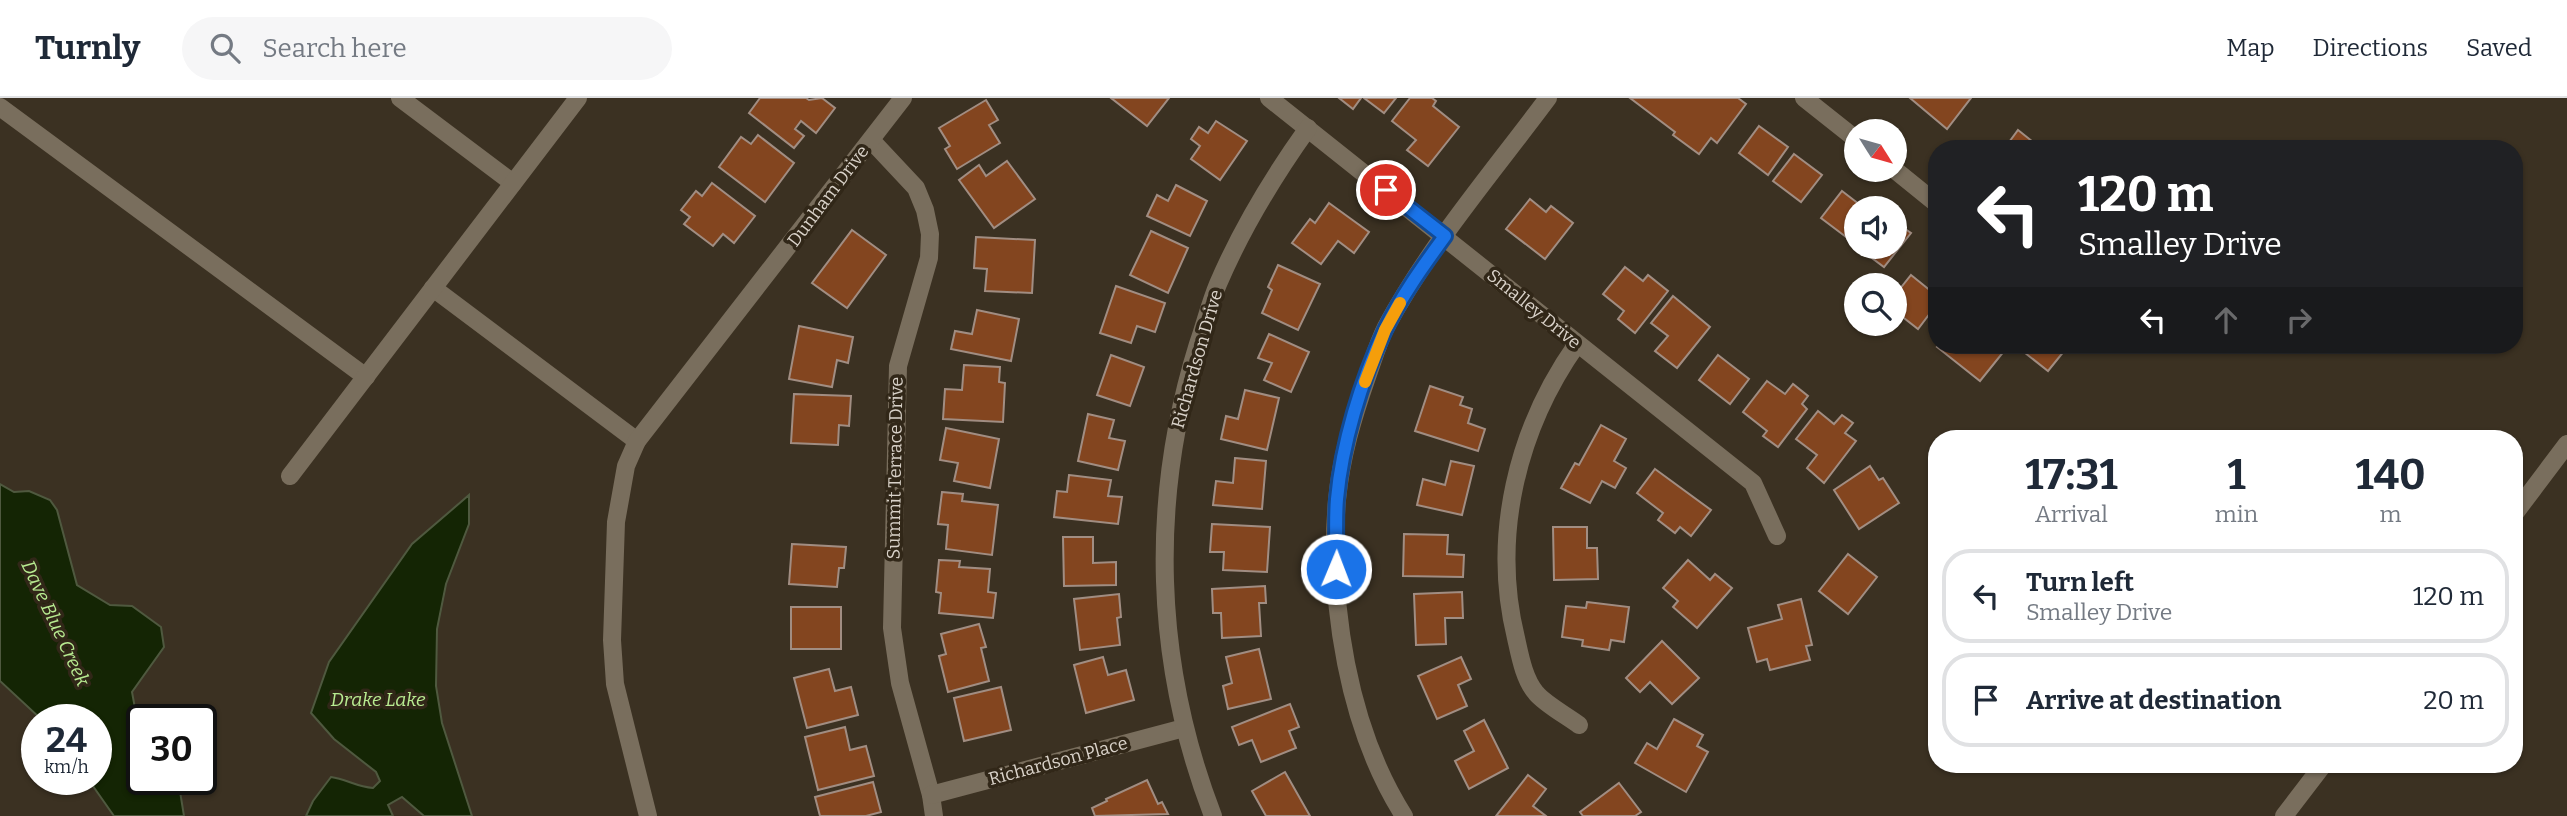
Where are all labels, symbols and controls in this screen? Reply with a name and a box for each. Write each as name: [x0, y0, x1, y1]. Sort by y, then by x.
search box: [182, 17, 672, 80]
text: Turnly: [35, 28, 140, 68]
icon: search: [206, 29, 244, 67]
text: Search here: [262, 33, 407, 64]
text: Map: [2226, 34, 2275, 62]
text: Directions: [2313, 34, 2428, 62]
text: Saved: [2466, 34, 2532, 62]
north arrow: [1844, 119, 1908, 182]
map controls: [1844, 119, 1907, 336]
street label: Dunham Drive: [783, 141, 873, 251]
pin: [1356, 160, 1416, 220]
text: 120 m: [2078, 165, 2213, 224]
icon: left: [1963, 168, 2054, 259]
icon: arrive: [1367, 171, 1405, 209]
button: sound: [1844, 196, 1907, 259]
text: Smalley Drive: [2078, 225, 2282, 263]
street label: Smalley Drive: [1483, 264, 1585, 354]
button: search: [1844, 273, 1907, 336]
street label: Richardson Drive: [1167, 287, 1227, 431]
icon: left: [2134, 301, 2172, 339]
icon: ahead: [2207, 301, 2245, 339]
icon: right: [2280, 301, 2318, 339]
street label: Summit Terrace Drive: [882, 377, 908, 559]
text: 17:31: [2025, 450, 2118, 500]
text: 1: [2227, 450, 2246, 500]
text: 140: [2355, 450, 2426, 500]
text: Arrival: [2035, 500, 2108, 528]
text: min: [2215, 500, 2258, 528]
text: m: [2380, 500, 2402, 528]
position arrow: [1299, 532, 1373, 606]
water label: Dave Blue Creek: [16, 557, 95, 690]
text: Turn left: [2026, 567, 2134, 598]
icon: left: [1967, 577, 2005, 615]
text: 120 m: [2413, 581, 2484, 612]
text: Smalley Drive: [2026, 598, 2172, 626]
icon: arrive: [1967, 681, 2005, 719]
text: Arrive at destination: [2026, 685, 2281, 716]
text: 20 m: [2423, 685, 2484, 716]
water label: Drake Lake: [330, 688, 426, 711]
speed limit sign: 30: [126, 704, 217, 795]
text: 24: [46, 719, 87, 761]
street label: Richardson Place: [986, 732, 1130, 790]
text: km/h: [44, 756, 89, 778]

